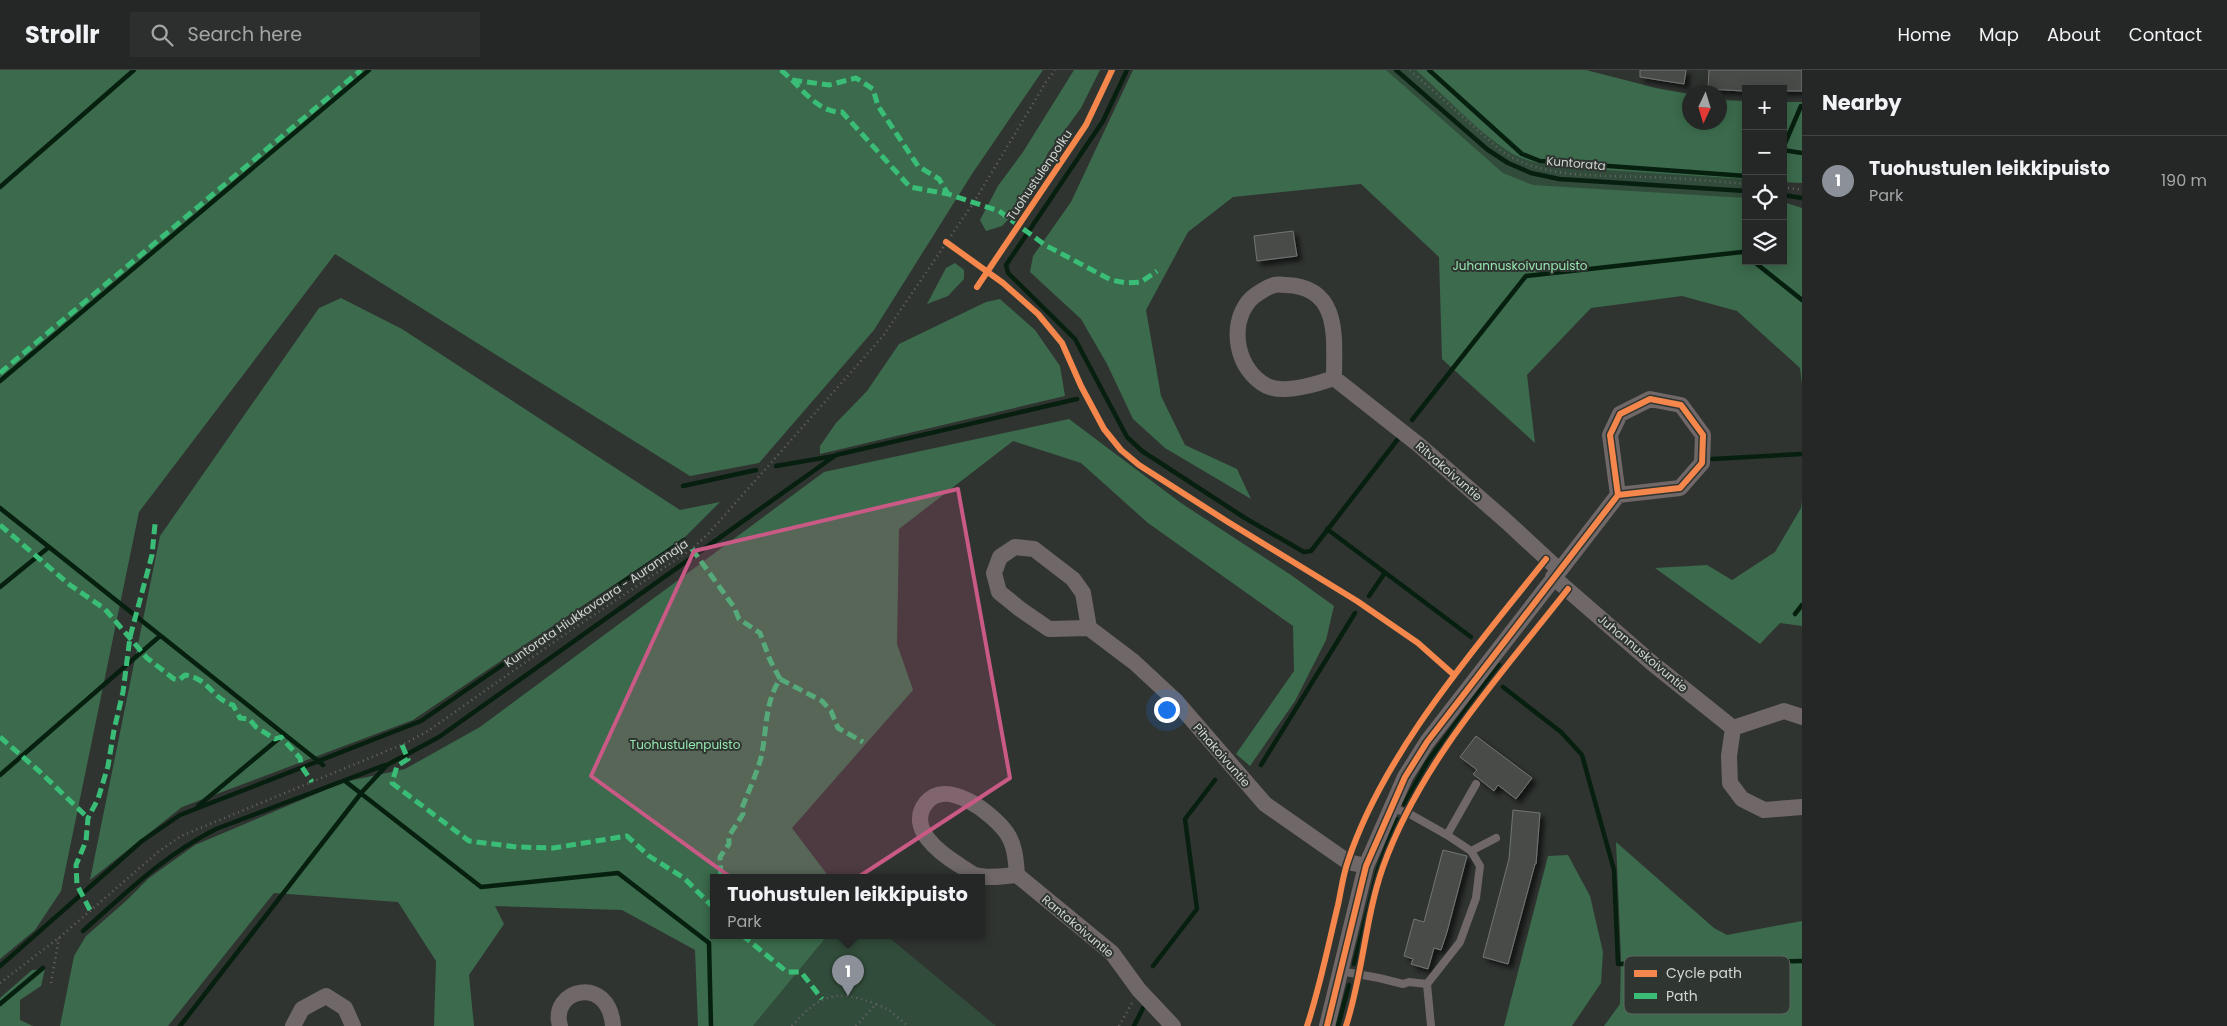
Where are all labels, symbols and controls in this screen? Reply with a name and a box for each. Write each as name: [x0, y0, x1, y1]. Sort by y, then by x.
search box: [130, 12, 480, 57]
text: Strollr: [25, 18, 100, 51]
icon: search: [148, 21, 176, 49]
text: Search here: [188, 21, 302, 48]
text: Home: [1897, 22, 1951, 47]
text: Map: [1979, 22, 2019, 47]
text: About: [2047, 22, 2101, 47]
text: Contact: [2129, 22, 2202, 47]
north arrow: [1682, 85, 1727, 130]
map controls: [1742, 85, 1787, 265]
button: +: [1742, 85, 1787, 130]
text: Nearby: [1822, 88, 1902, 117]
street label: Tuohustulenpolku: [1002, 126, 1076, 224]
button: −: [1742, 130, 1787, 175]
street label: Kuntorata: [1546, 152, 1606, 174]
text: Tuohustulen leikkipuisto: [1869, 155, 2110, 182]
text: 1: [1835, 169, 1841, 192]
text: 190 m: [2161, 169, 2207, 192]
button: locate: [1742, 175, 1787, 220]
text: Park: [1869, 184, 1903, 207]
button: layers: [1742, 220, 1787, 265]
park label: Juhannuskoivunpuisto: [1452, 257, 1588, 274]
street label: Ritvakoivuntie: [1412, 437, 1486, 505]
street label: Kuntorata Hiukkavaara - Auranmaja: [501, 535, 691, 671]
street label: Juhannuskoivuntie: [1594, 610, 1692, 696]
your location: [1154, 697, 1180, 723]
street label: Pihakoivuntie: [1190, 719, 1254, 791]
park label: Tuohustulenpuisto: [630, 736, 741, 753]
popup: [710, 874, 985, 939]
text: Tuohustulen leikkipuisto: [727, 881, 968, 908]
street label: Rantakoivuntie: [1038, 891, 1118, 961]
text: Park: [727, 910, 761, 933]
pin: 1: [832, 955, 864, 996]
legend: [1624, 956, 1790, 1014]
text: Cycle path: [1666, 963, 1742, 983]
text: Path: [1666, 986, 1698, 1006]

